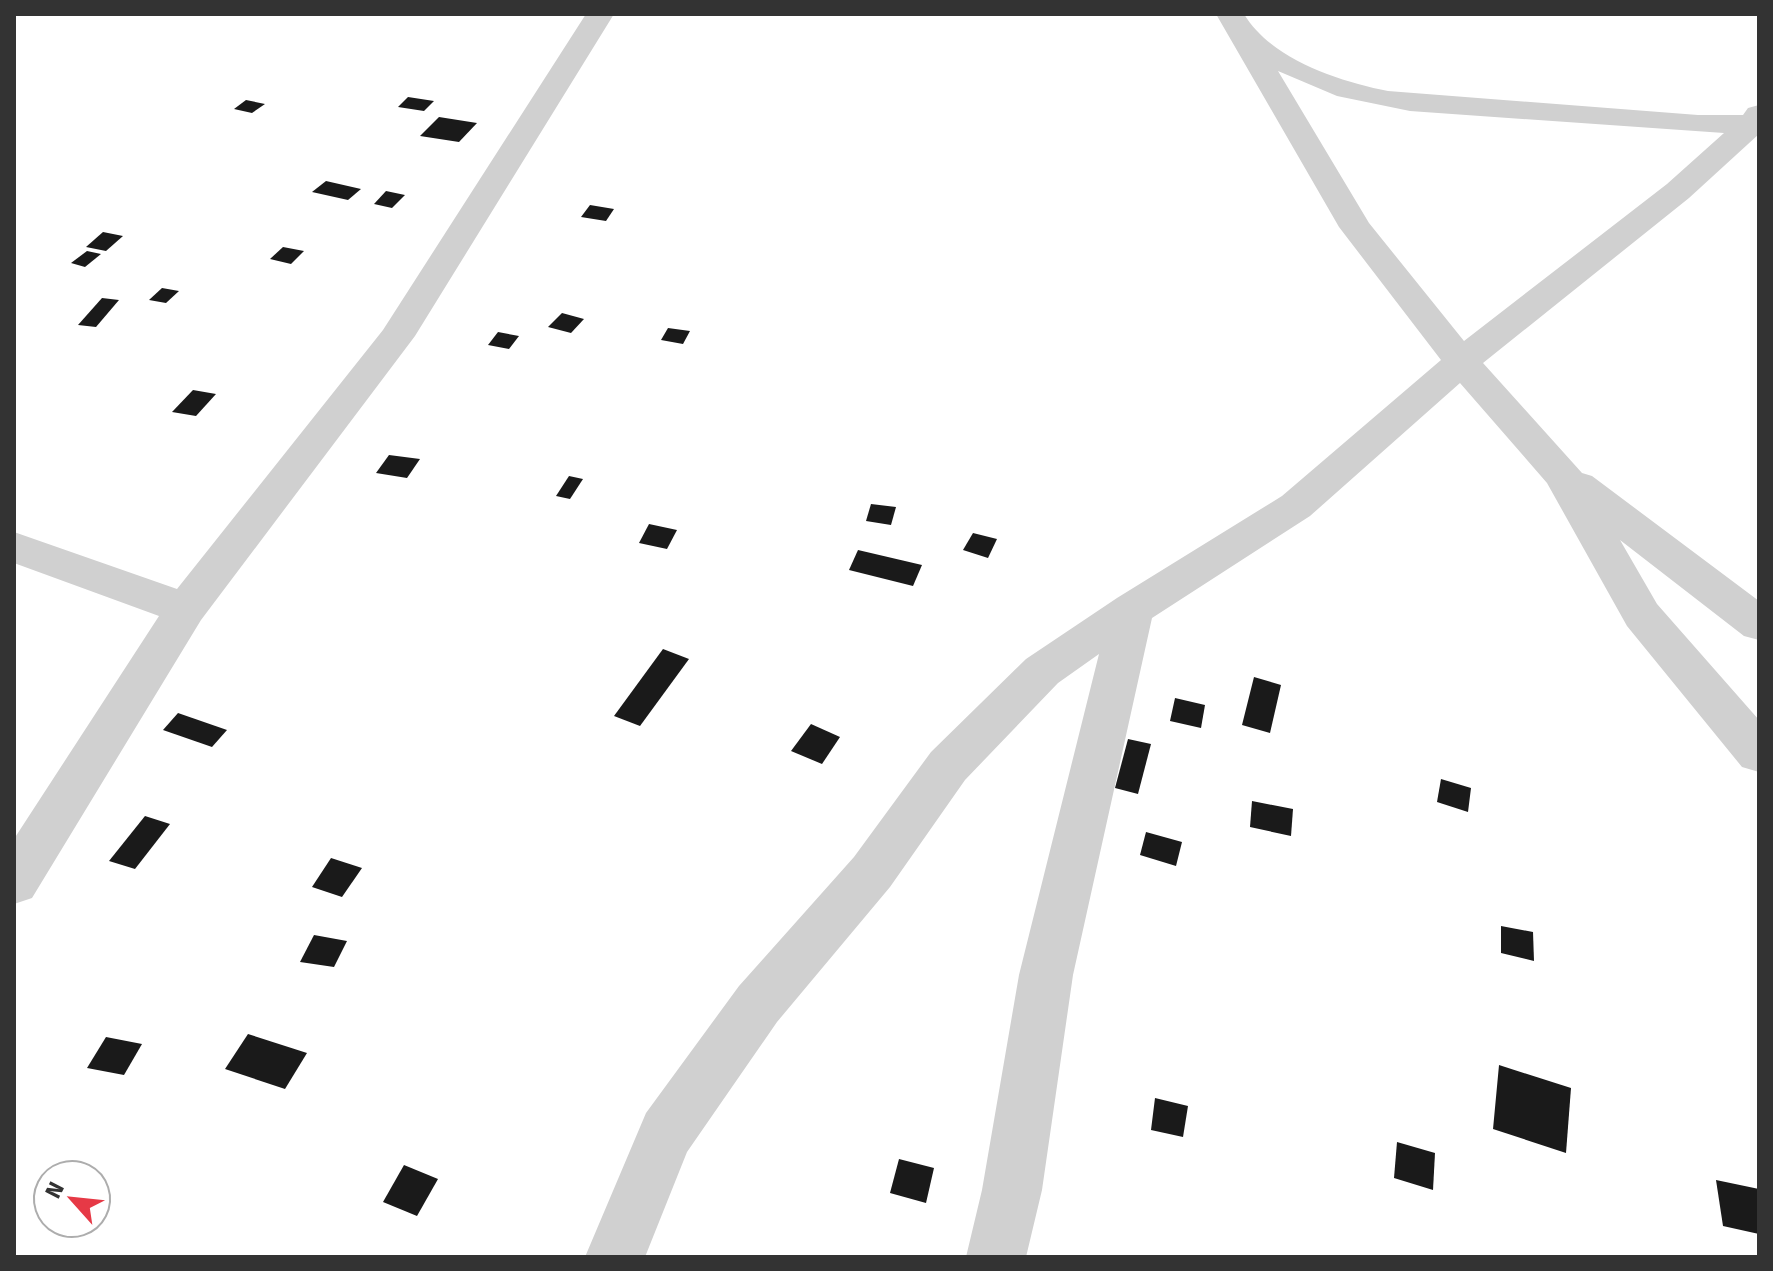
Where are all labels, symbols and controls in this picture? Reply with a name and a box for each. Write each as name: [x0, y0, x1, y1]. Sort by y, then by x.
north arrow: [32, 1159, 112, 1239]
text: N: [39, 1178, 70, 1203]

